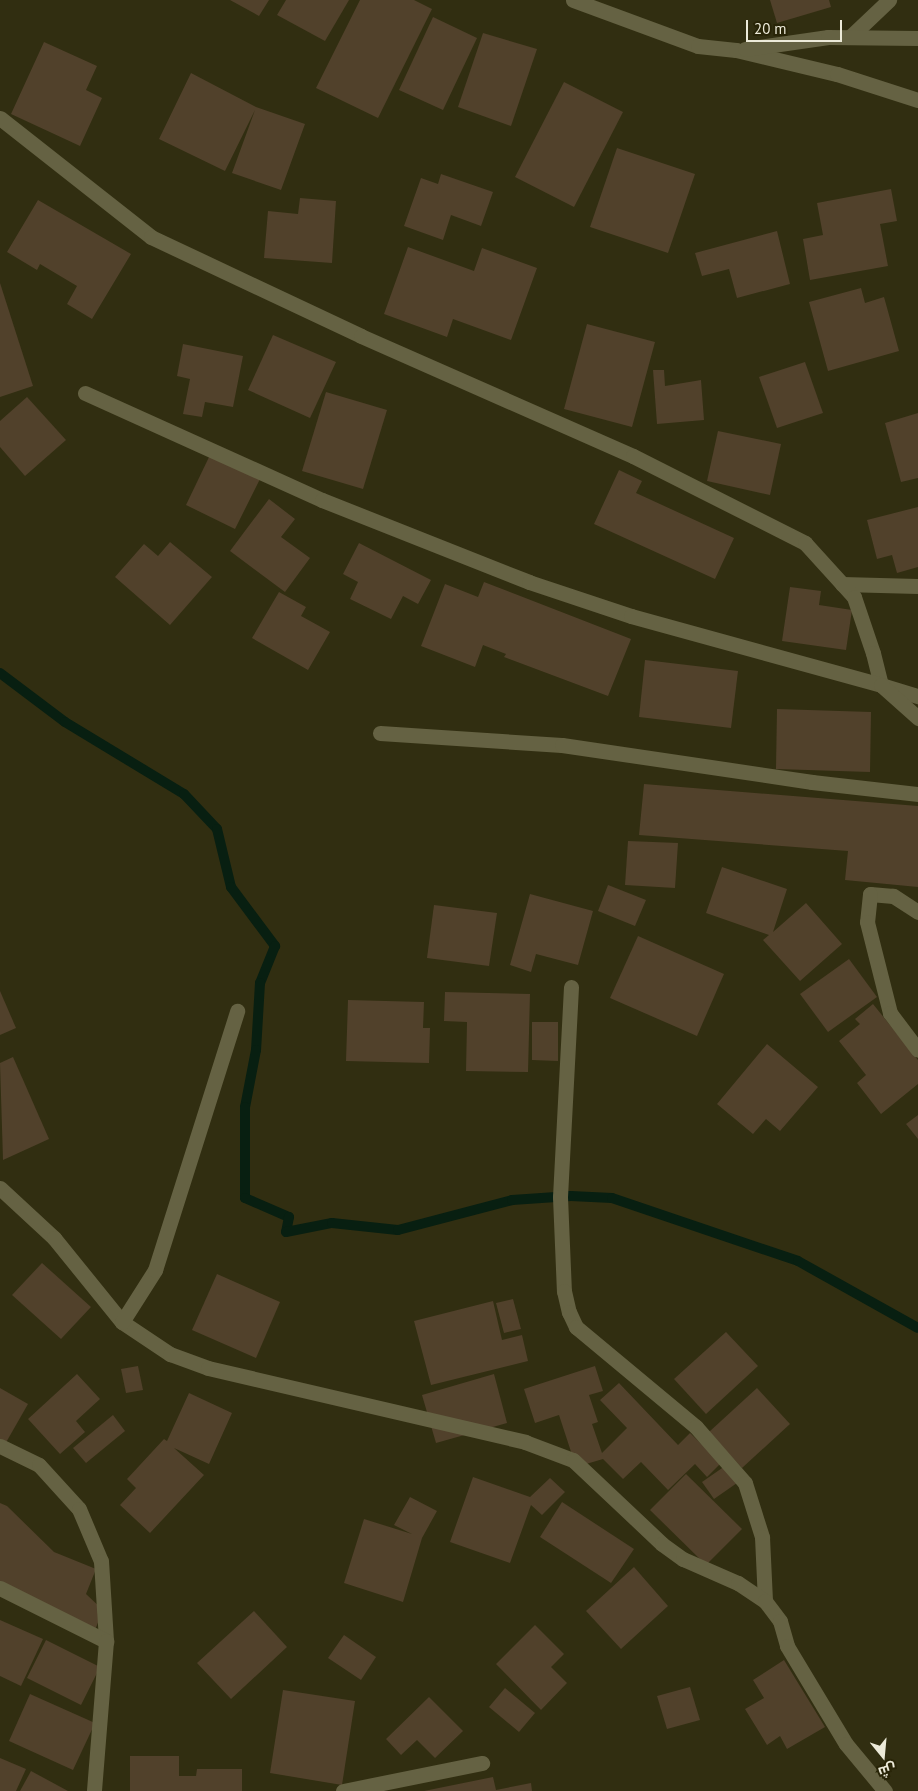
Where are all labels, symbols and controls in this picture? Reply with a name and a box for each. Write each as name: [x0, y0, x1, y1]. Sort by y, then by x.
scale bar: [748, 10, 844, 42]
text: 20 m: [754, 19, 787, 38]
north arrow: [858, 1731, 908, 1781]
text: ش: [876, 1759, 899, 1782]

